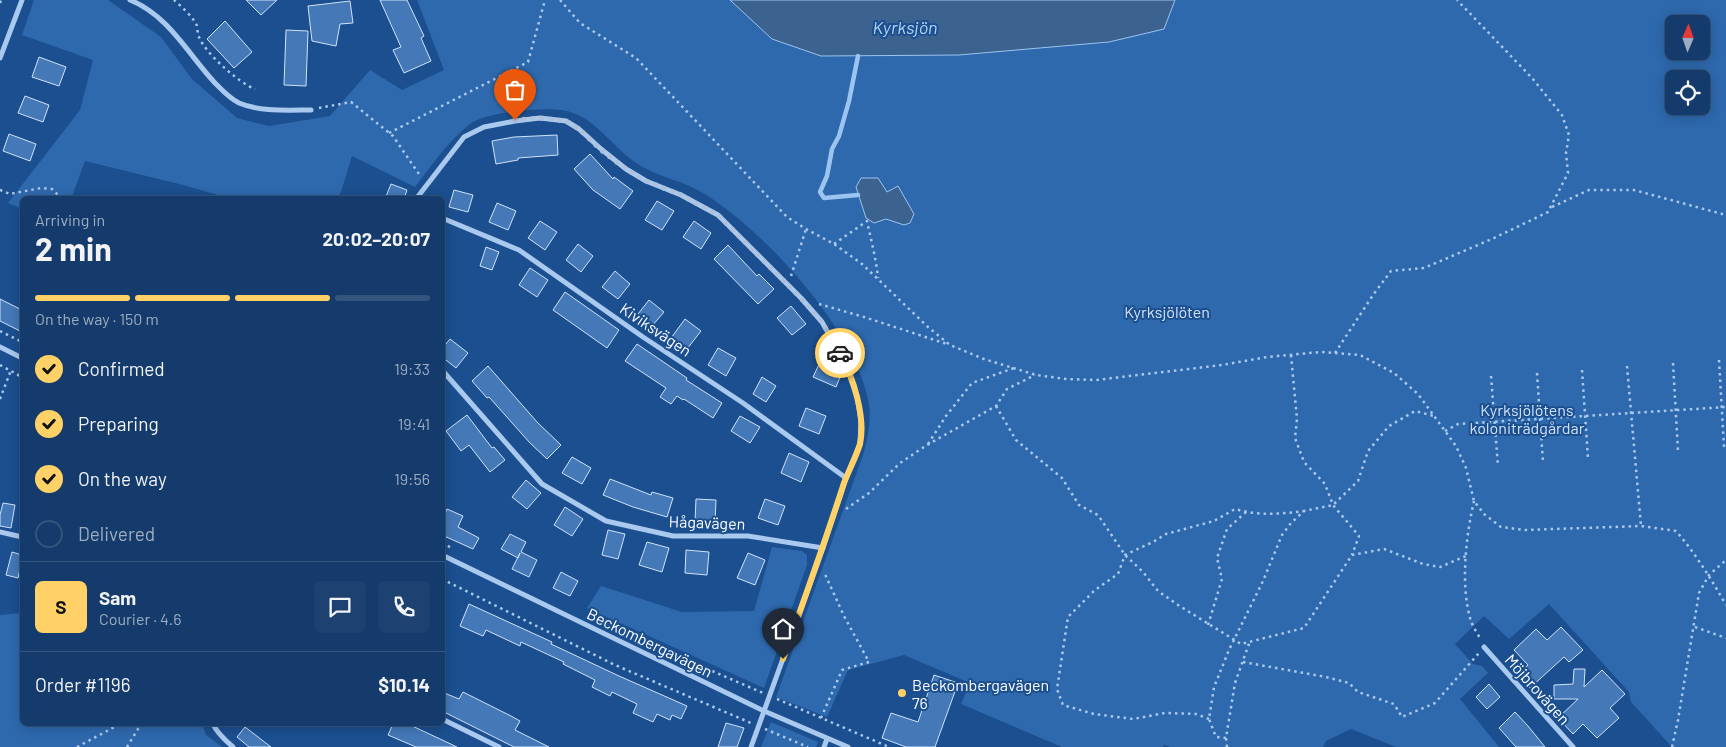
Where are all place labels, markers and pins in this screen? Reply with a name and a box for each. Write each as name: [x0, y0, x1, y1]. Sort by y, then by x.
pin: [494, 69, 536, 120]
pin: [762, 608, 804, 659]
place label: Beckombergavägen 76: [912, 675, 1049, 712]
marker: Beckombergavägen 76: [896, 687, 908, 699]

